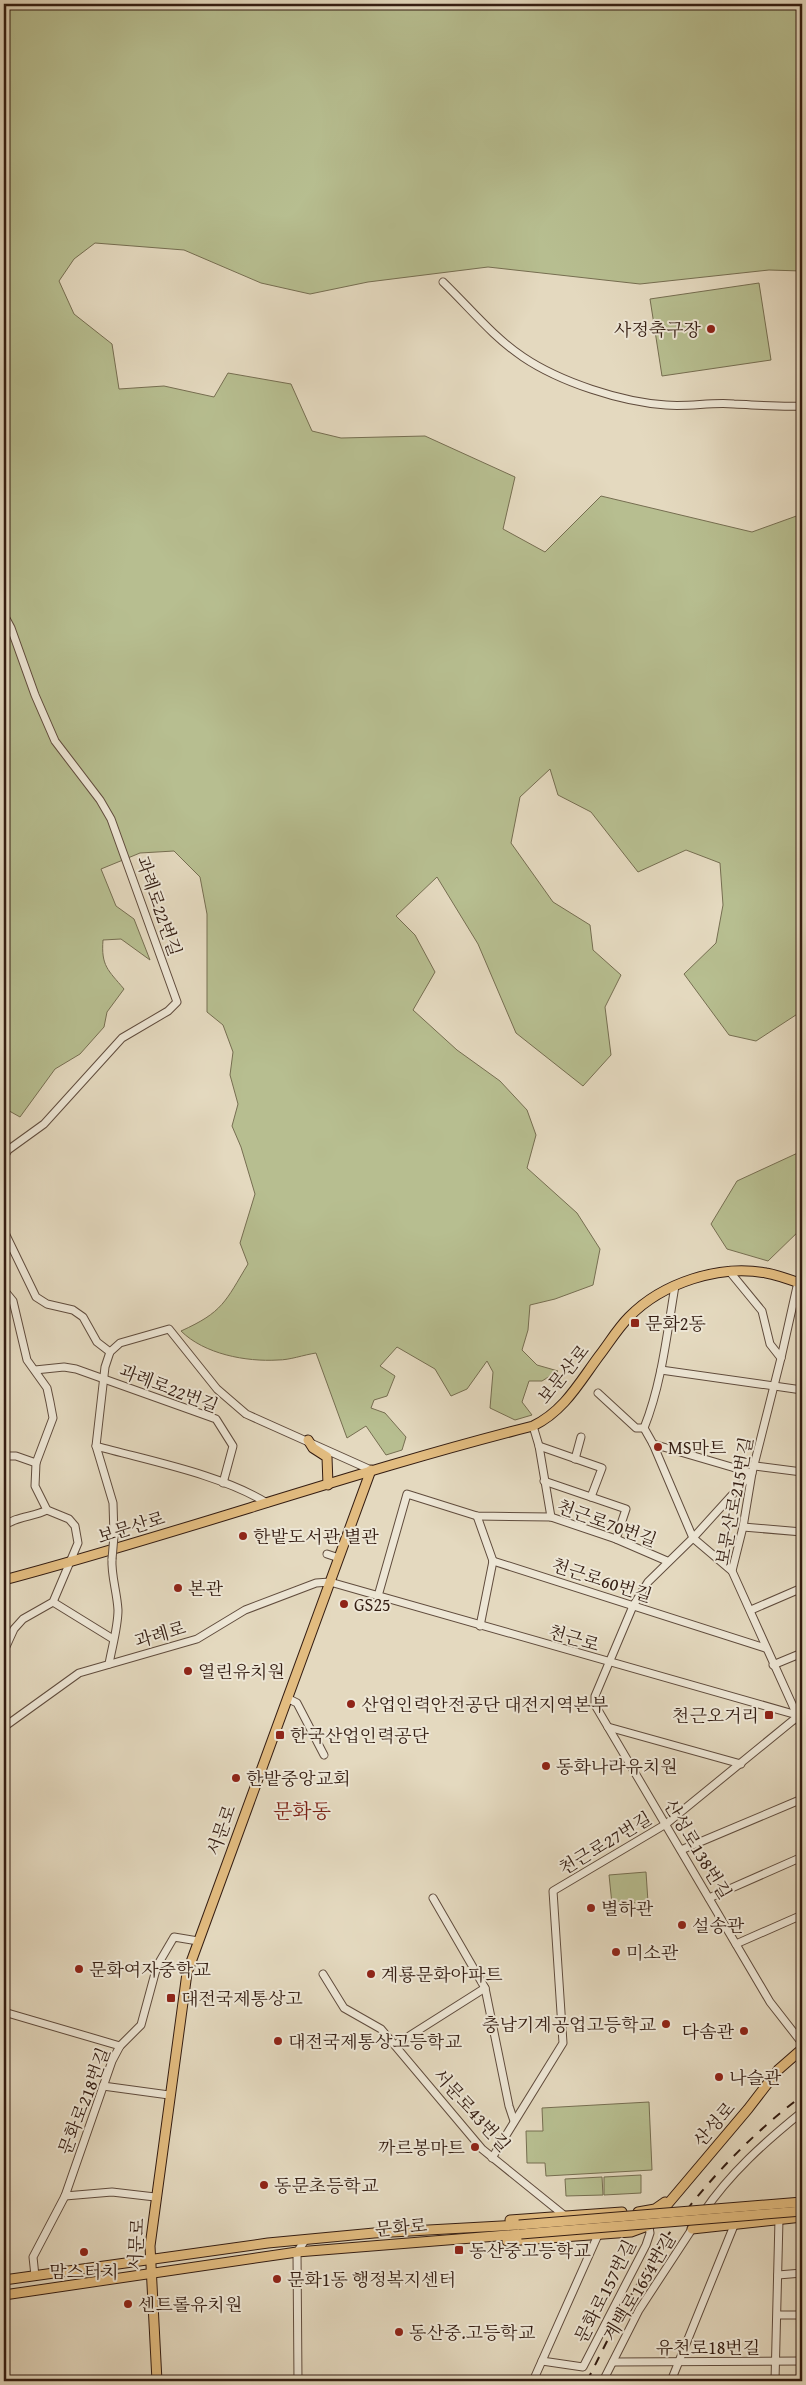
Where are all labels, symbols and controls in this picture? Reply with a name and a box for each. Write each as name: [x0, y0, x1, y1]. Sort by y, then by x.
place label: 사정축구장: [614, 316, 702, 343]
marker: 사정축구장: [705, 323, 717, 335]
street label: 과례로22번길: [129, 852, 189, 960]
place label: 문화2동: [645, 1310, 706, 1337]
marker: 문화2동: [629, 1317, 641, 1329]
street label: 보문산로: [531, 1338, 595, 1410]
street label: 과례로22번길: [115, 1357, 223, 1419]
place label: MS마트: [668, 1434, 727, 1461]
street label: 보문산로215번길: [708, 1434, 760, 1568]
marker: MS마트: [652, 1441, 664, 1453]
street label: 천근로70번길: [553, 1492, 661, 1554]
street label: 보문산로: [94, 1504, 168, 1550]
place label: 한밭도서관 별관: [253, 1523, 379, 1550]
marker: 한밭도서관 별관: [237, 1530, 249, 1542]
street label: 천근로60번길: [548, 1551, 656, 1609]
place label: 본관: [188, 1575, 223, 1602]
marker: 본관: [172, 1582, 184, 1594]
place label: GS25: [354, 1591, 391, 1618]
marker: GS25: [338, 1598, 350, 1610]
street label: 과례로: [131, 1614, 189, 1654]
street label: 천근로: [545, 1618, 603, 1658]
place label: 열린유치원: [198, 1658, 285, 1685]
marker: 열린유치원: [182, 1665, 194, 1677]
place label: 산업인력안전공단 대전지역본부: [361, 1691, 608, 1718]
marker: 산업인력안전공단 대전지역본부: [345, 1698, 357, 1710]
place label: 천근오거리: [672, 1702, 759, 1729]
marker: 천근오거리: [763, 1709, 775, 1721]
place label: 한국산업인력공단: [290, 1722, 430, 1749]
marker: 한국산업인력공단: [274, 1729, 286, 1741]
place label: 동화나라유치원: [556, 1753, 678, 1780]
marker: 동화나라유치원: [540, 1760, 552, 1772]
place label: 한밭중앙교회: [246, 1765, 350, 1792]
marker: 한밭중앙교회: [230, 1772, 242, 1784]
street label: 산성로138번길: [657, 1794, 739, 1904]
district label: 문화동: [273, 1796, 331, 1825]
street label: 서문로: [199, 1801, 243, 1859]
street label: 천근로27번길: [553, 1805, 657, 1881]
place label: 별하관: [601, 1895, 654, 1922]
marker: 별하관: [585, 1902, 597, 1914]
place label: 설송관: [692, 1912, 745, 1939]
marker: 설송관: [676, 1919, 688, 1931]
place label: 미소관: [626, 1939, 679, 1966]
marker: 미소관: [610, 1946, 622, 1958]
place label: 문화여자중학교: [89, 1956, 211, 1983]
place label: 계룡문화아파트: [381, 1961, 503, 1988]
marker: 문화여자중학교: [73, 1963, 85, 1975]
marker: 계룡문화아파트: [365, 1968, 377, 1980]
place label: 대전국제통상고: [181, 1985, 303, 2012]
marker: 대전국제통상고: [165, 1992, 177, 2004]
place label: 충남기계공업고등학교: [482, 2011, 657, 2038]
marker: 충남기계공업고등학교: [660, 2018, 672, 2030]
place label: 다솜관: [682, 2018, 735, 2045]
marker: 다솜관: [738, 2025, 750, 2037]
place label: 대전국제통상고등학교: [288, 2028, 462, 2055]
marker: 대전국제통상고등학교: [272, 2035, 284, 2047]
street label: 문화로218번길: [51, 2043, 117, 2159]
street label: 서문로43번길: [427, 2062, 517, 2158]
place label: 나슬관: [729, 2064, 782, 2091]
marker: 나슬관: [713, 2071, 725, 2083]
street label: 산성로: [687, 2095, 741, 2153]
place label: 까르봉마트: [378, 2134, 466, 2161]
marker: 까르봉마트: [469, 2141, 481, 2153]
place label: 동문초등학교: [274, 2172, 379, 2199]
marker: 동문초등학교: [258, 2179, 270, 2191]
street label: 문화로: [374, 2211, 428, 2243]
street label: 서문로: [121, 2217, 151, 2271]
street label: 계백로1654번길: [596, 2228, 682, 2346]
street label: 문화로157번길: [567, 2235, 643, 2347]
place label: 동산중고등학교: [469, 2237, 591, 2264]
marker: 동산중고등학교: [453, 2244, 465, 2256]
marker: 맘스터치: [78, 2246, 90, 2258]
place label: 맘스터치: [49, 2258, 119, 2285]
place label: 문화1동 행정복지센터: [287, 2266, 456, 2293]
marker: 문화1동 행정복지센터: [271, 2273, 283, 2285]
place label: 센트롤유치원: [138, 2291, 242, 2318]
marker: 센트롤유치원: [122, 2298, 134, 2310]
place label: 동산중.고등학교: [409, 2319, 536, 2346]
marker: 동산중.고등학교: [393, 2326, 405, 2338]
street label: 유천로18번길: [656, 2334, 760, 2361]

